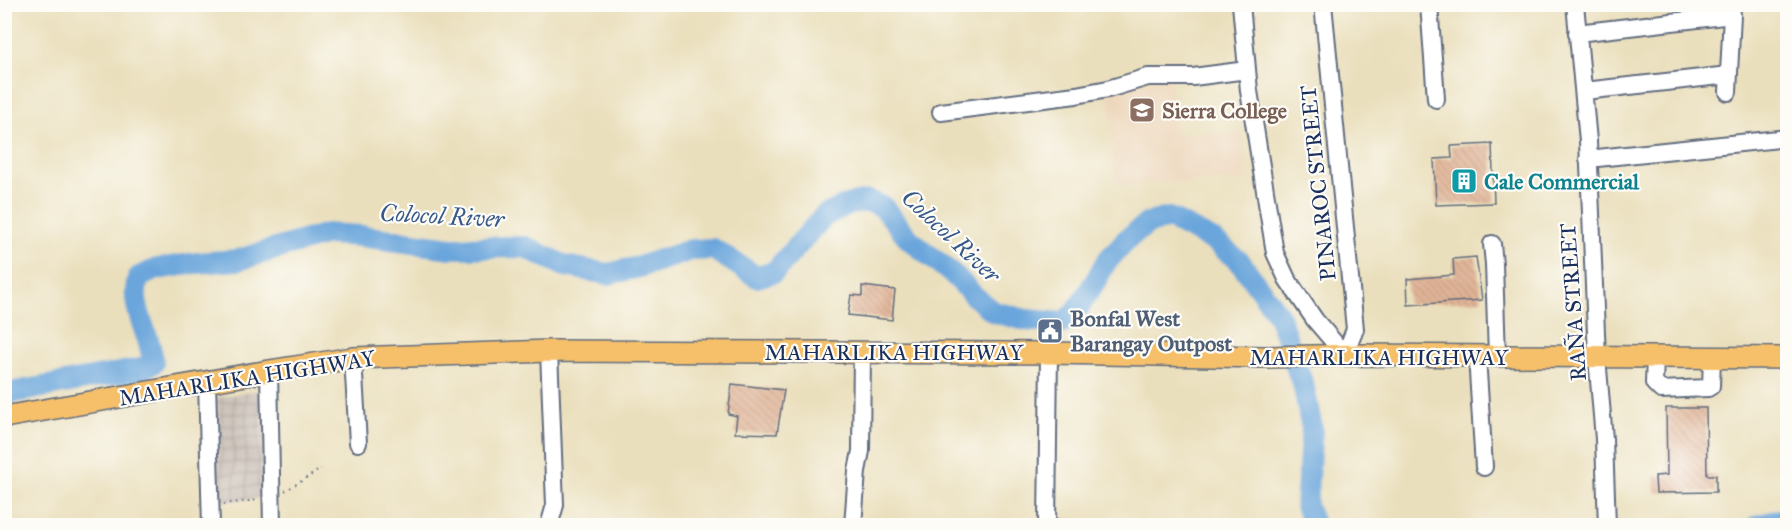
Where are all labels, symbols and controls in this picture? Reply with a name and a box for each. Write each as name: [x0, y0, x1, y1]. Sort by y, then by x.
street label: PINAROC STREET: [1294, 84, 1342, 282]
school or university icon: Sierra College: [1127, 95, 1157, 125]
place label: Sierra College: [1162, 97, 1287, 124]
building icon: Cale Commercial: [1449, 166, 1479, 196]
place label: Cale Commercial: [1484, 168, 1640, 195]
water label: Colocol River: [895, 183, 1008, 291]
water label: Colocol River: [379, 198, 507, 234]
street label: RAÑA STREET: [1554, 222, 1592, 382]
place label: Bonfal West Barangay Outpost: [1070, 305, 1232, 357]
public building icon: Bonfal West Barangay Outpost: [1035, 316, 1065, 346]
street label: MAHARLIKA HIGHWAY: [764, 339, 1025, 366]
street label: MAHARLIKA HIGHWAY: [117, 344, 378, 412]
street label: MAHARLIKA HIGHWAY: [1249, 344, 1510, 371]

